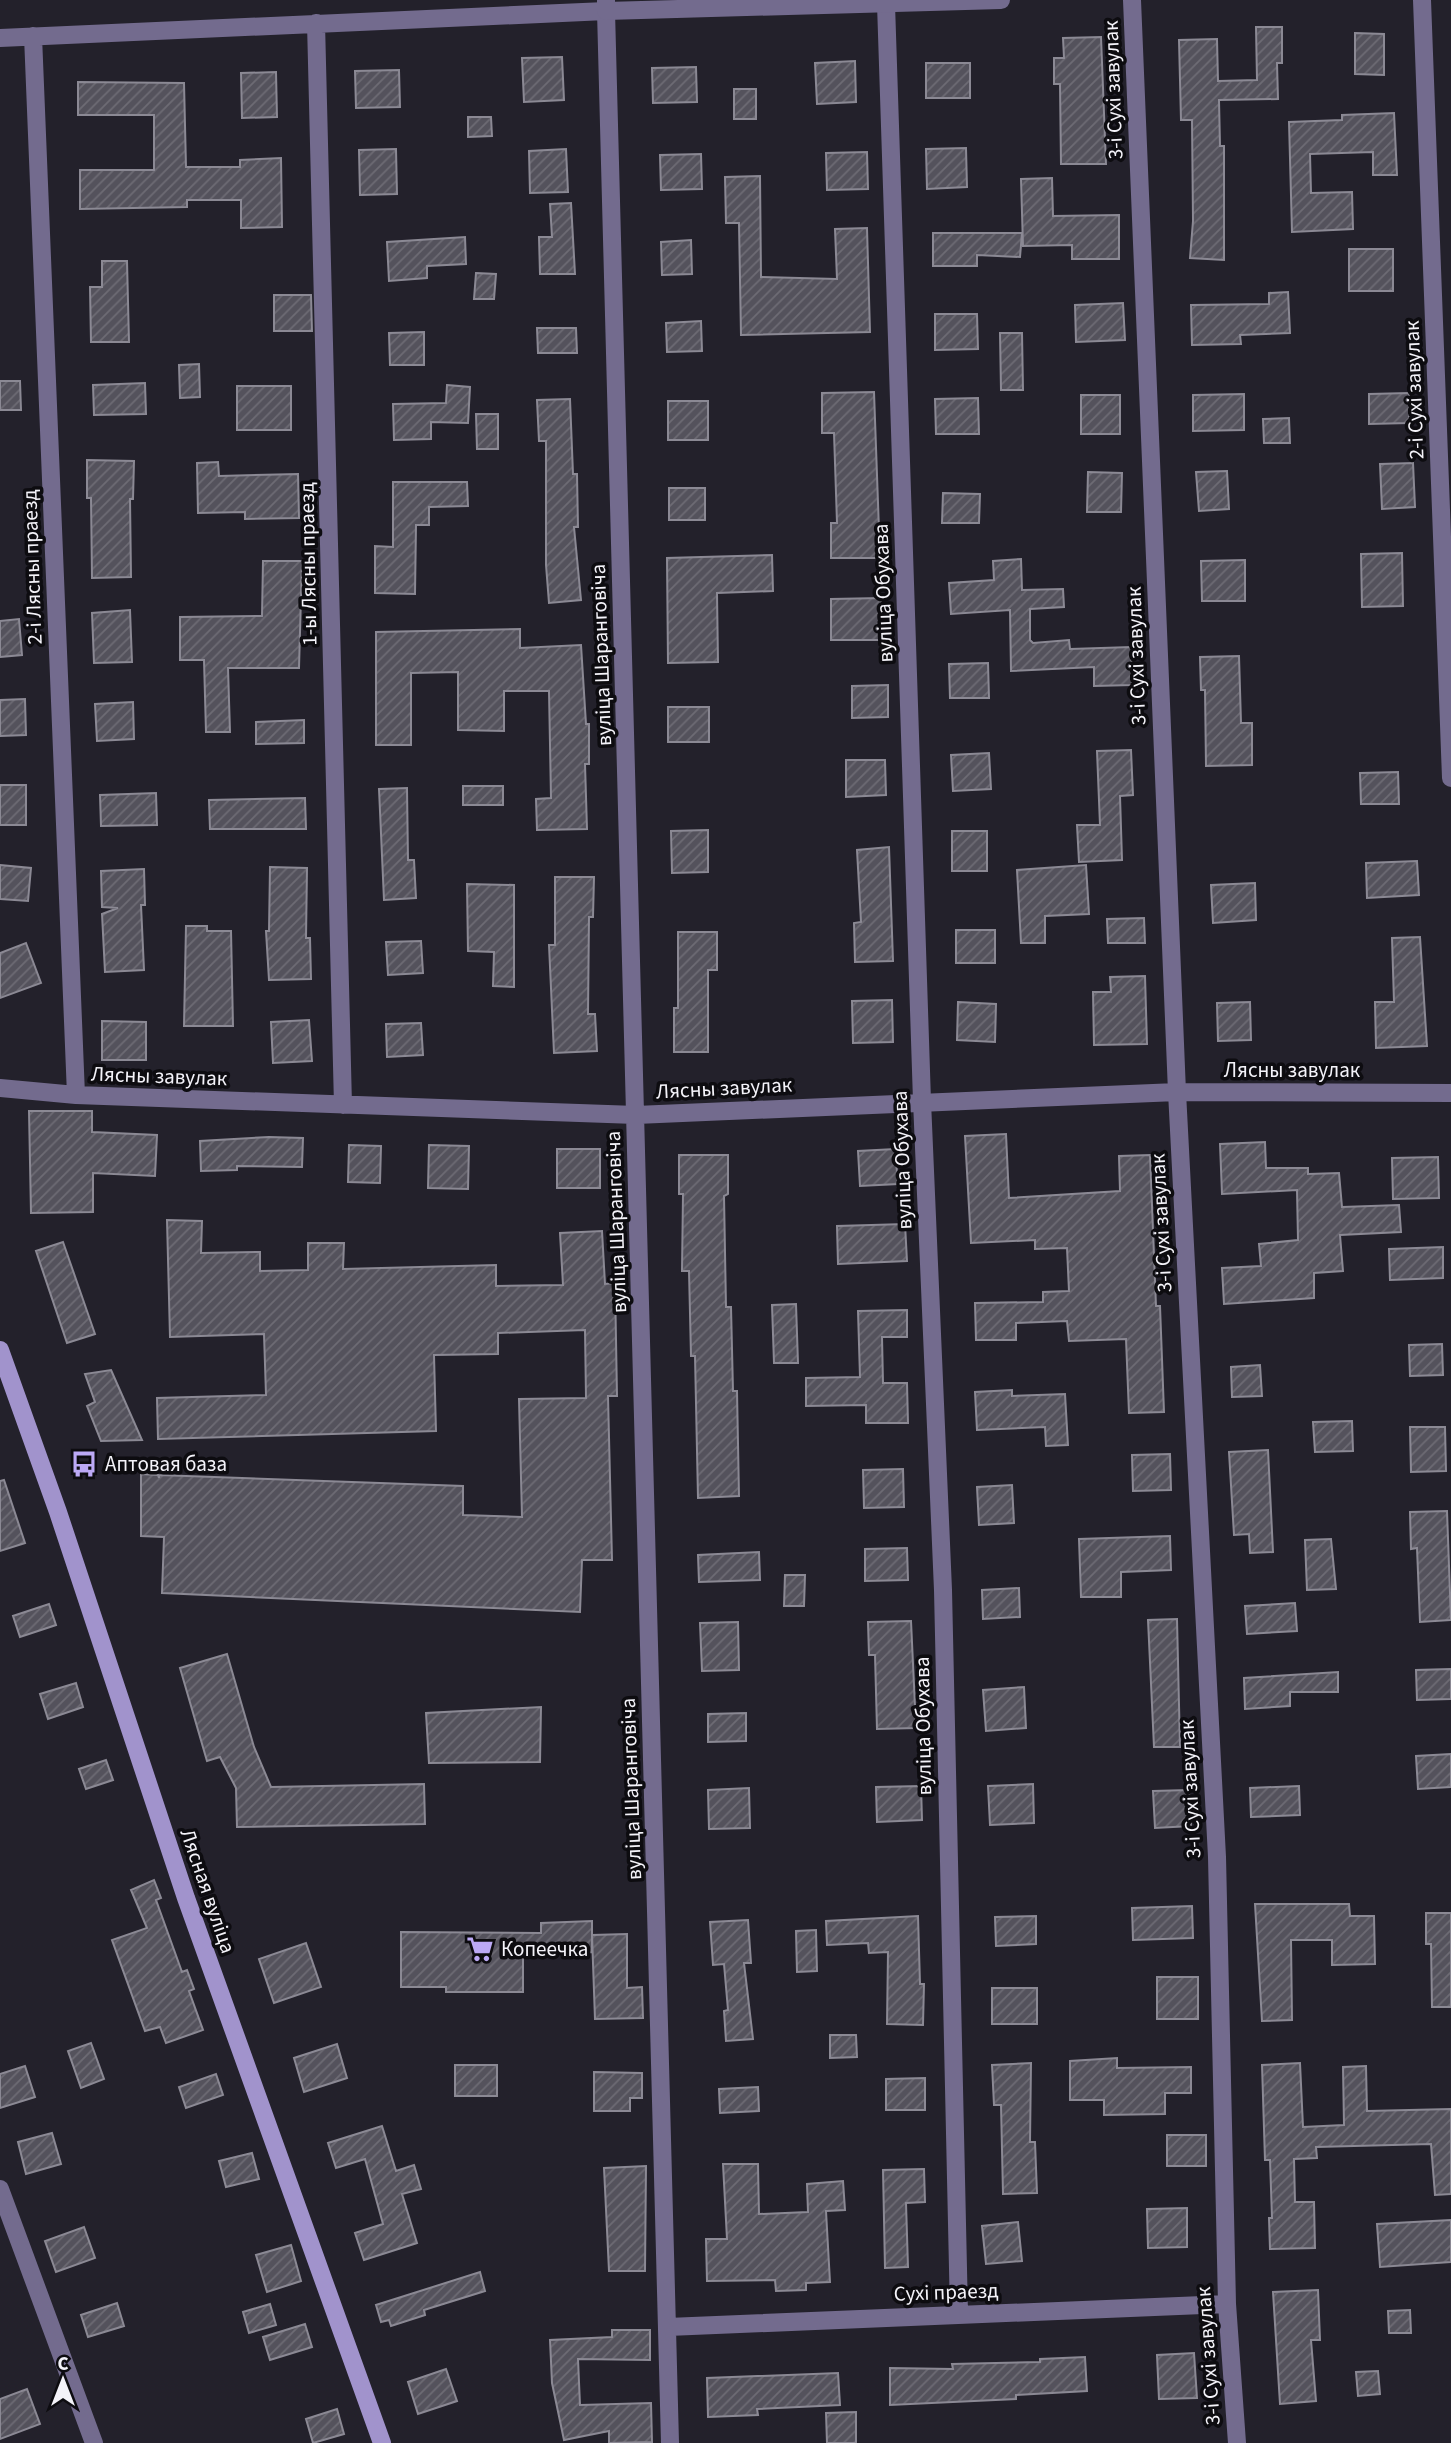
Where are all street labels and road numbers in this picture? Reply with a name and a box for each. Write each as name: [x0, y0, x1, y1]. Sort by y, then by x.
street label: 3-і Сухі завулак: [1096, 20, 1130, 160]
street label: 2-і Сухі завулак: [1397, 320, 1431, 460]
street label: 1-ы Лясны праезд: [292, 482, 324, 646]
street label: 2-і Лясны праезд: [14, 489, 50, 645]
street label: вуліца Обухава: [866, 523, 900, 663]
street label: вуліца Шаранговіча: [583, 563, 619, 747]
street label: 3-і Сухі завулак: [1119, 586, 1153, 726]
street label: Лясны завулак: [1224, 1055, 1361, 1085]
street label: Лясны завулак: [90, 1059, 228, 1093]
street label: Лясны завулак: [655, 1069, 793, 1107]
street label: вуліца Обухава: [885, 1090, 919, 1230]
street label: вуліца Шаранговіча: [598, 1130, 634, 1314]
street label: 3-і Сухі завулак: [1142, 1152, 1180, 1293]
street label: вуліца Обухава: [907, 1656, 939, 1796]
street label: вуліца Шаранговіча: [613, 1697, 649, 1881]
street label: 3-і Сухі завулак: [1171, 1718, 1209, 1859]
street label: Лясная вуліца: [173, 1825, 243, 1957]
street label: Сухі праезд: [893, 2275, 999, 2309]
street label: 3-і Сухі завулак: [1188, 2285, 1228, 2426]

